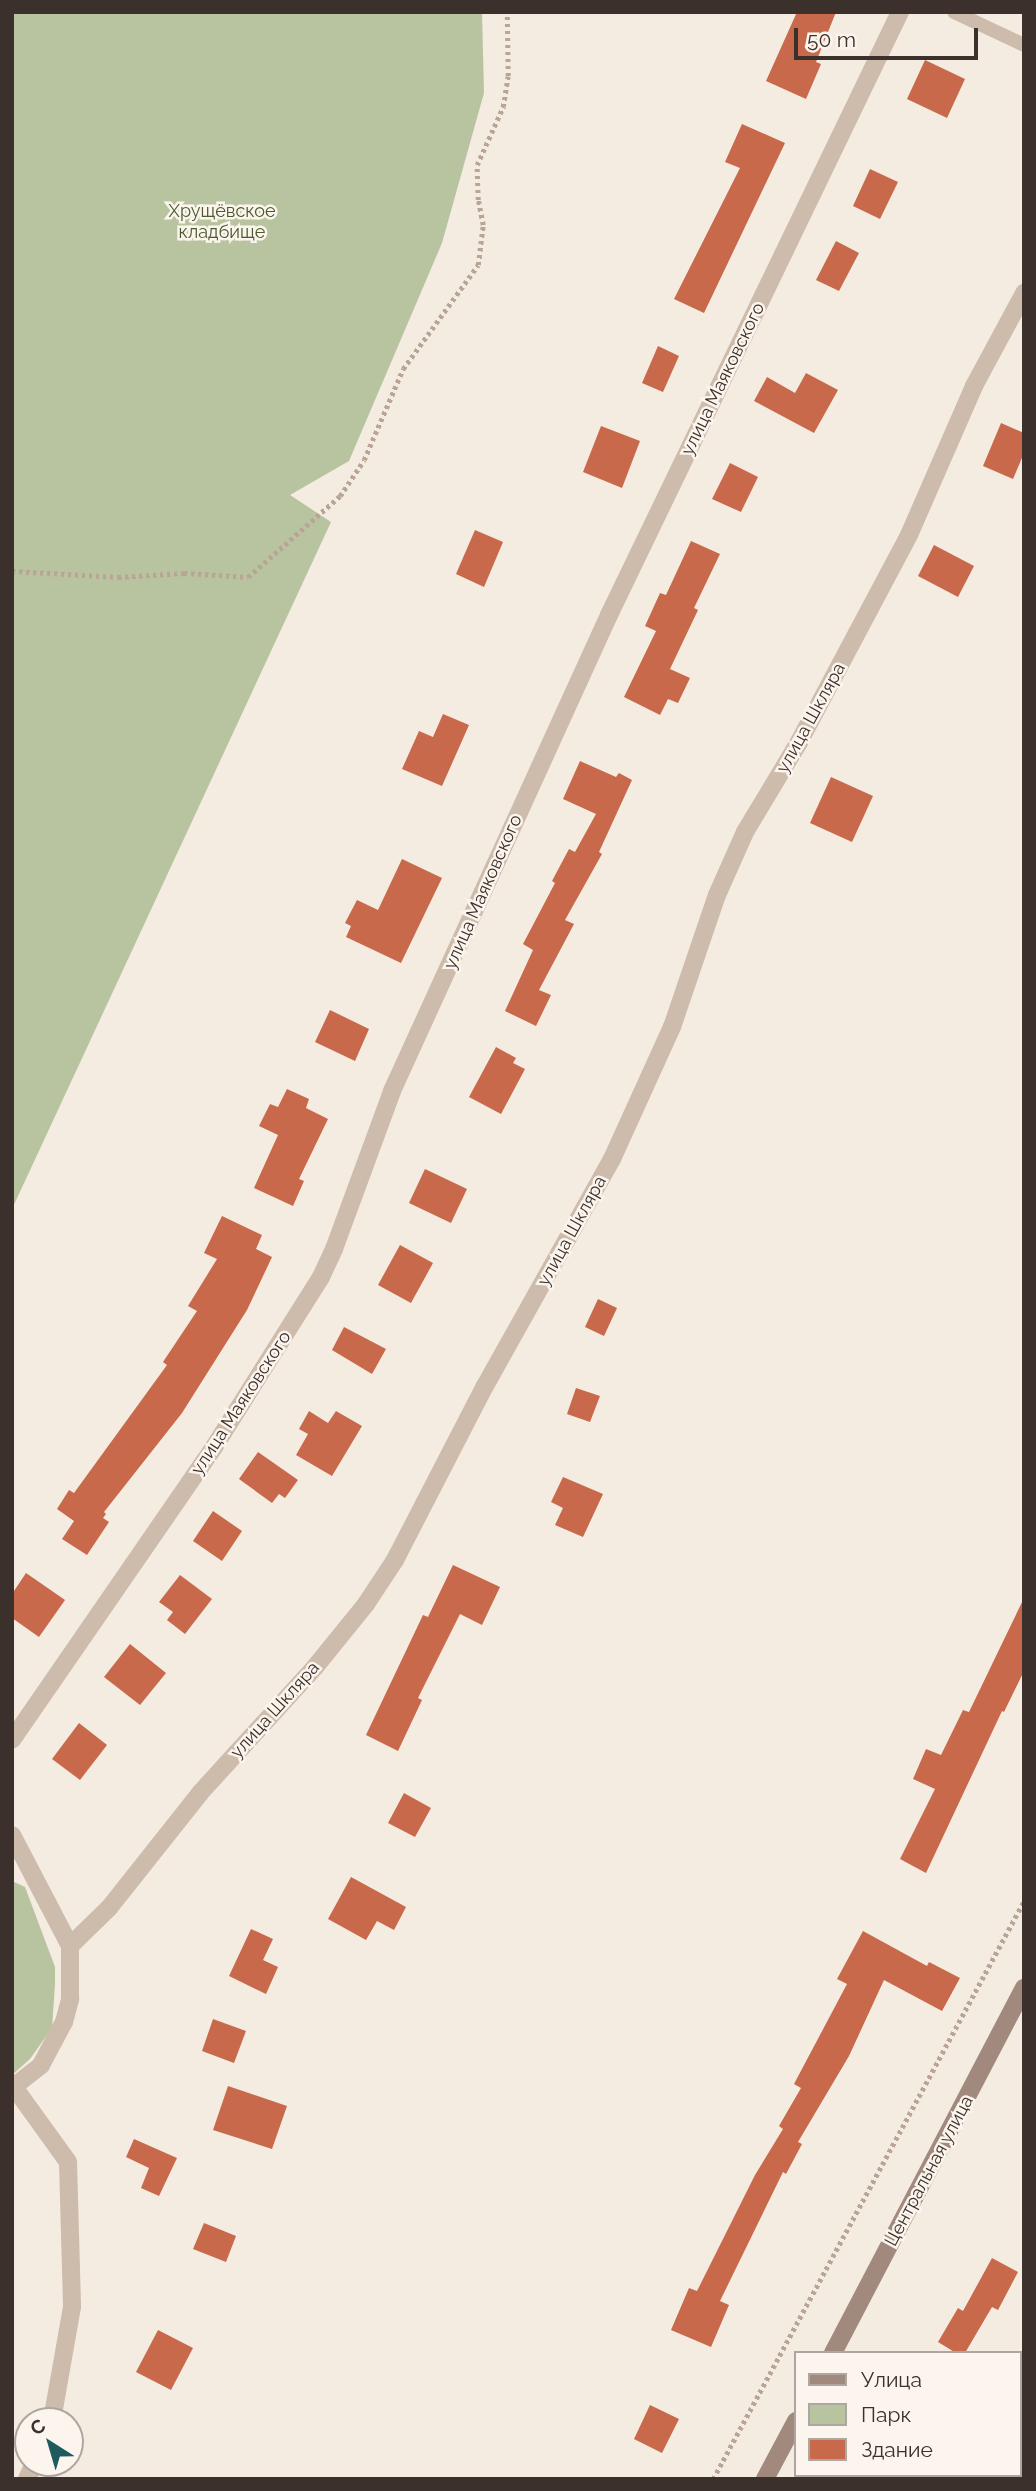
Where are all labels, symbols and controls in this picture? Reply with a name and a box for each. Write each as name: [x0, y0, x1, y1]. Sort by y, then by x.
scale bar: [798, 14, 982, 58]
text: 50 m: [807, 27, 856, 52]
park label: Хрущёвское кладбище: [169, 201, 275, 244]
street label: улица Маяковского: [677, 299, 769, 459]
street label: улица Шкляра: [772, 659, 850, 777]
street label: улица Маяковского: [439, 811, 527, 973]
street label: улица Шкляра: [533, 1172, 611, 1290]
street label: улица Маяковского: [186, 1327, 296, 1479]
street label: улица Шкляра: [226, 1657, 324, 1763]
street label: Центральная улица: [880, 2092, 978, 2250]
legend: [794, 2351, 1022, 2477]
text: Улица: [861, 2367, 922, 2392]
text: Парк: [861, 2402, 911, 2427]
north arrow: [14, 2407, 84, 2477]
text: С: [26, 2414, 49, 2440]
text: Здание: [861, 2437, 933, 2462]

